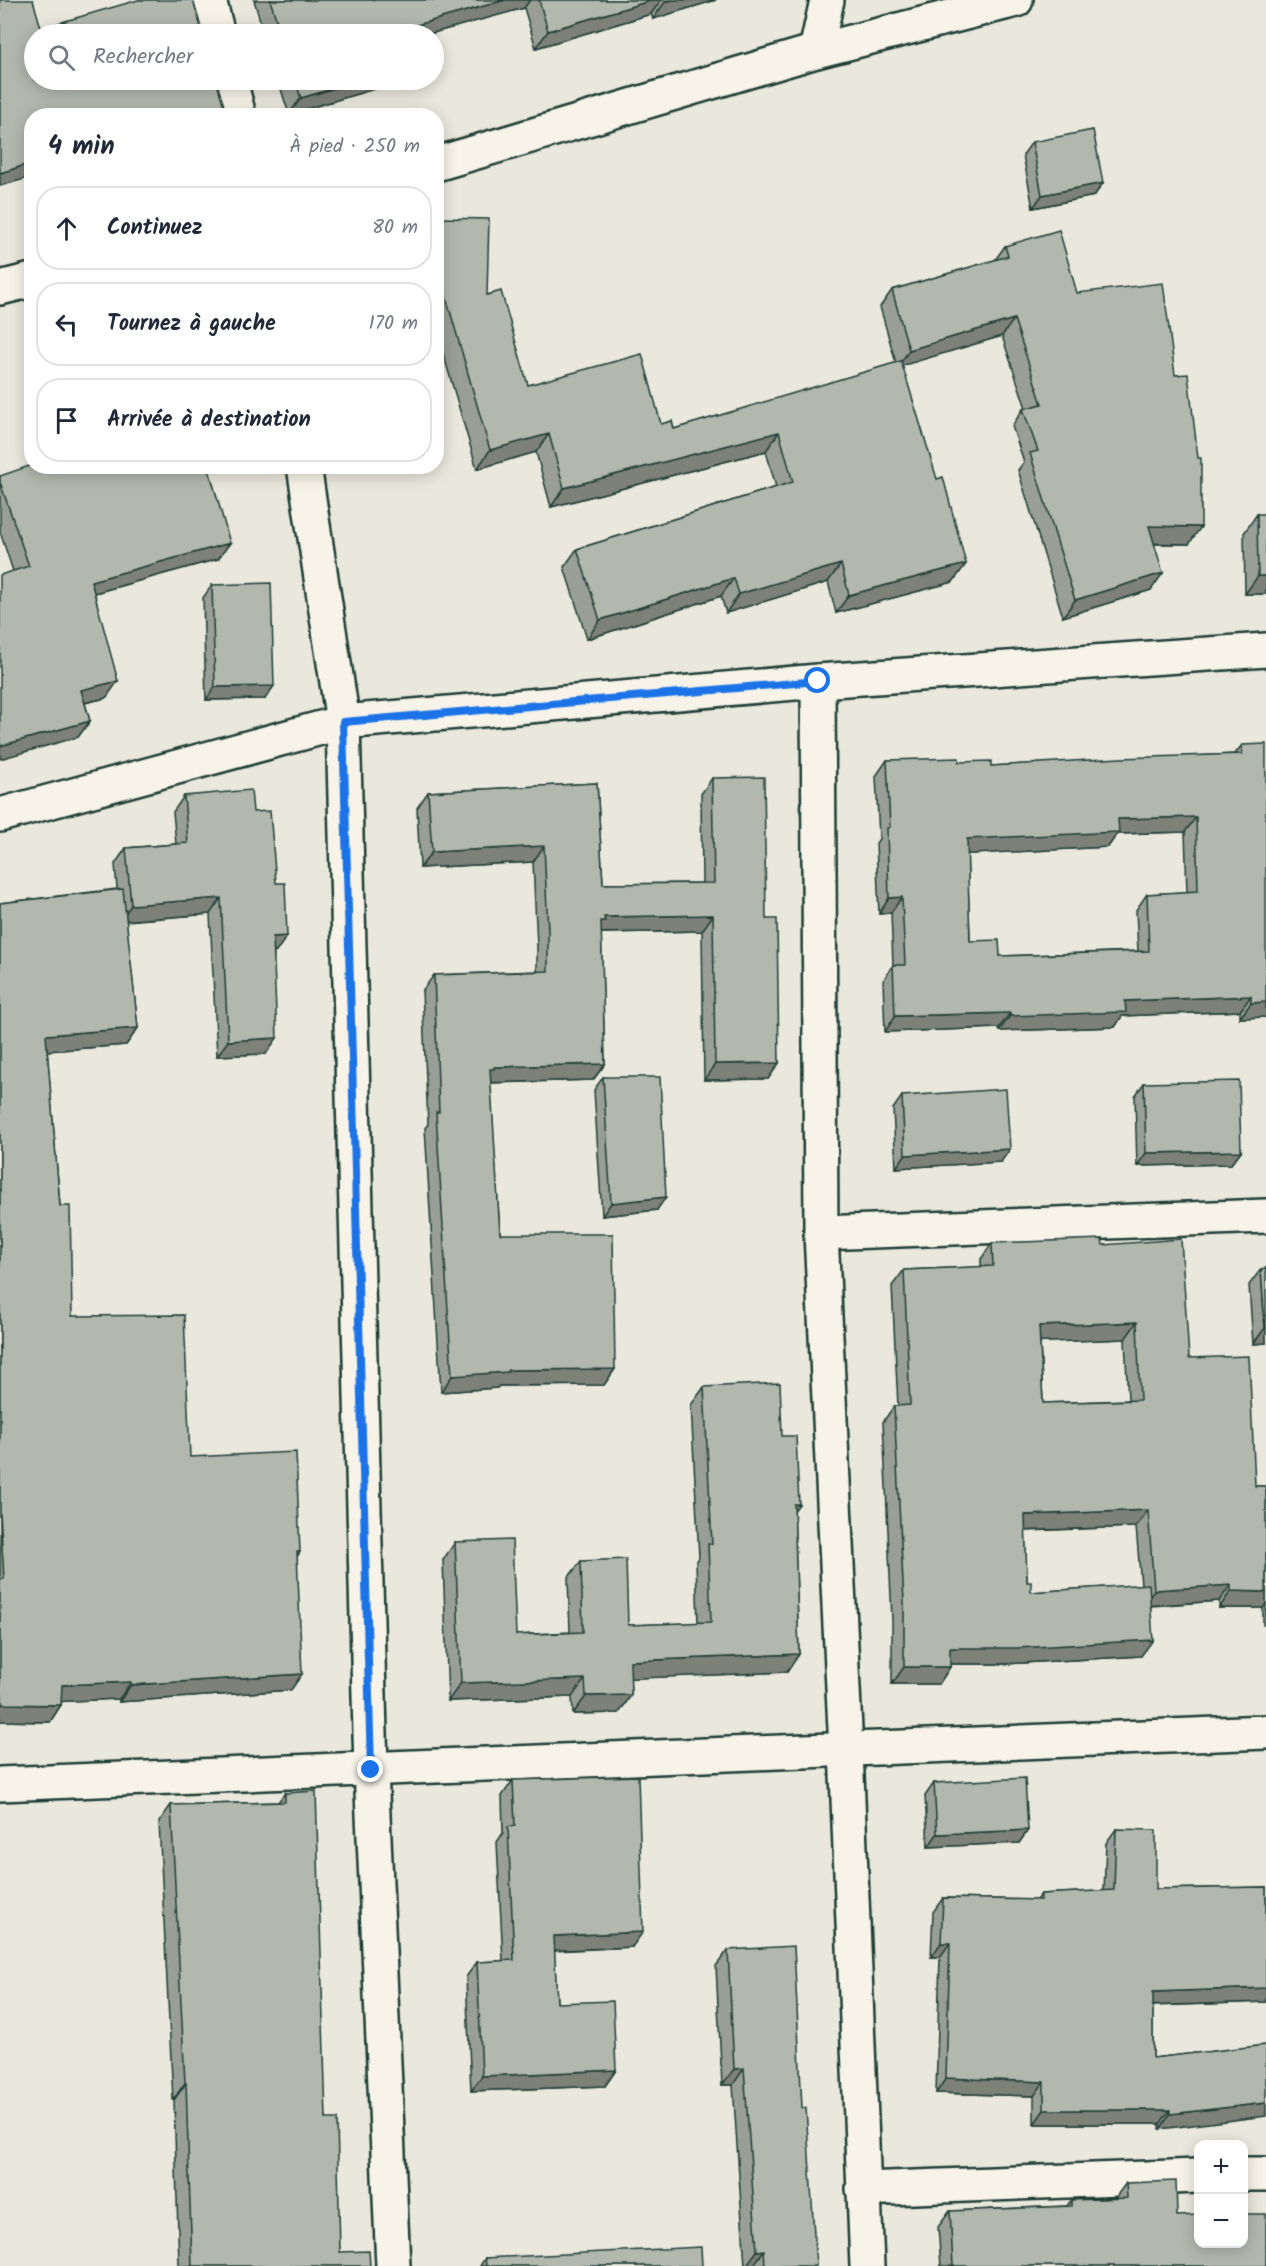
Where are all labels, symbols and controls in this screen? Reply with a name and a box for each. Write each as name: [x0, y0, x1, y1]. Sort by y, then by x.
search box: [24, 24, 444, 90]
text: Rechercher: [93, 40, 193, 75]
icon: search: [45, 41, 78, 74]
text: 4 min: [48, 126, 115, 168]
text: À pied · 250 m: [289, 131, 420, 163]
text: Continuez: [107, 211, 203, 246]
icon: ahead: [50, 212, 83, 245]
text: 80 m: [372, 212, 418, 244]
text: Tournez à gauche: [107, 307, 276, 342]
icon: left: [50, 308, 83, 341]
text: 170 m: [369, 308, 418, 340]
text: Arrivée à destination: [107, 403, 311, 438]
icon: arrive: [50, 404, 83, 437]
route start: [804, 667, 830, 693]
route end: [357, 1756, 383, 1782]
map controls: [1194, 2140, 1248, 2248]
button: +: [1194, 2140, 1248, 2194]
button: −: [1194, 2194, 1248, 2248]

